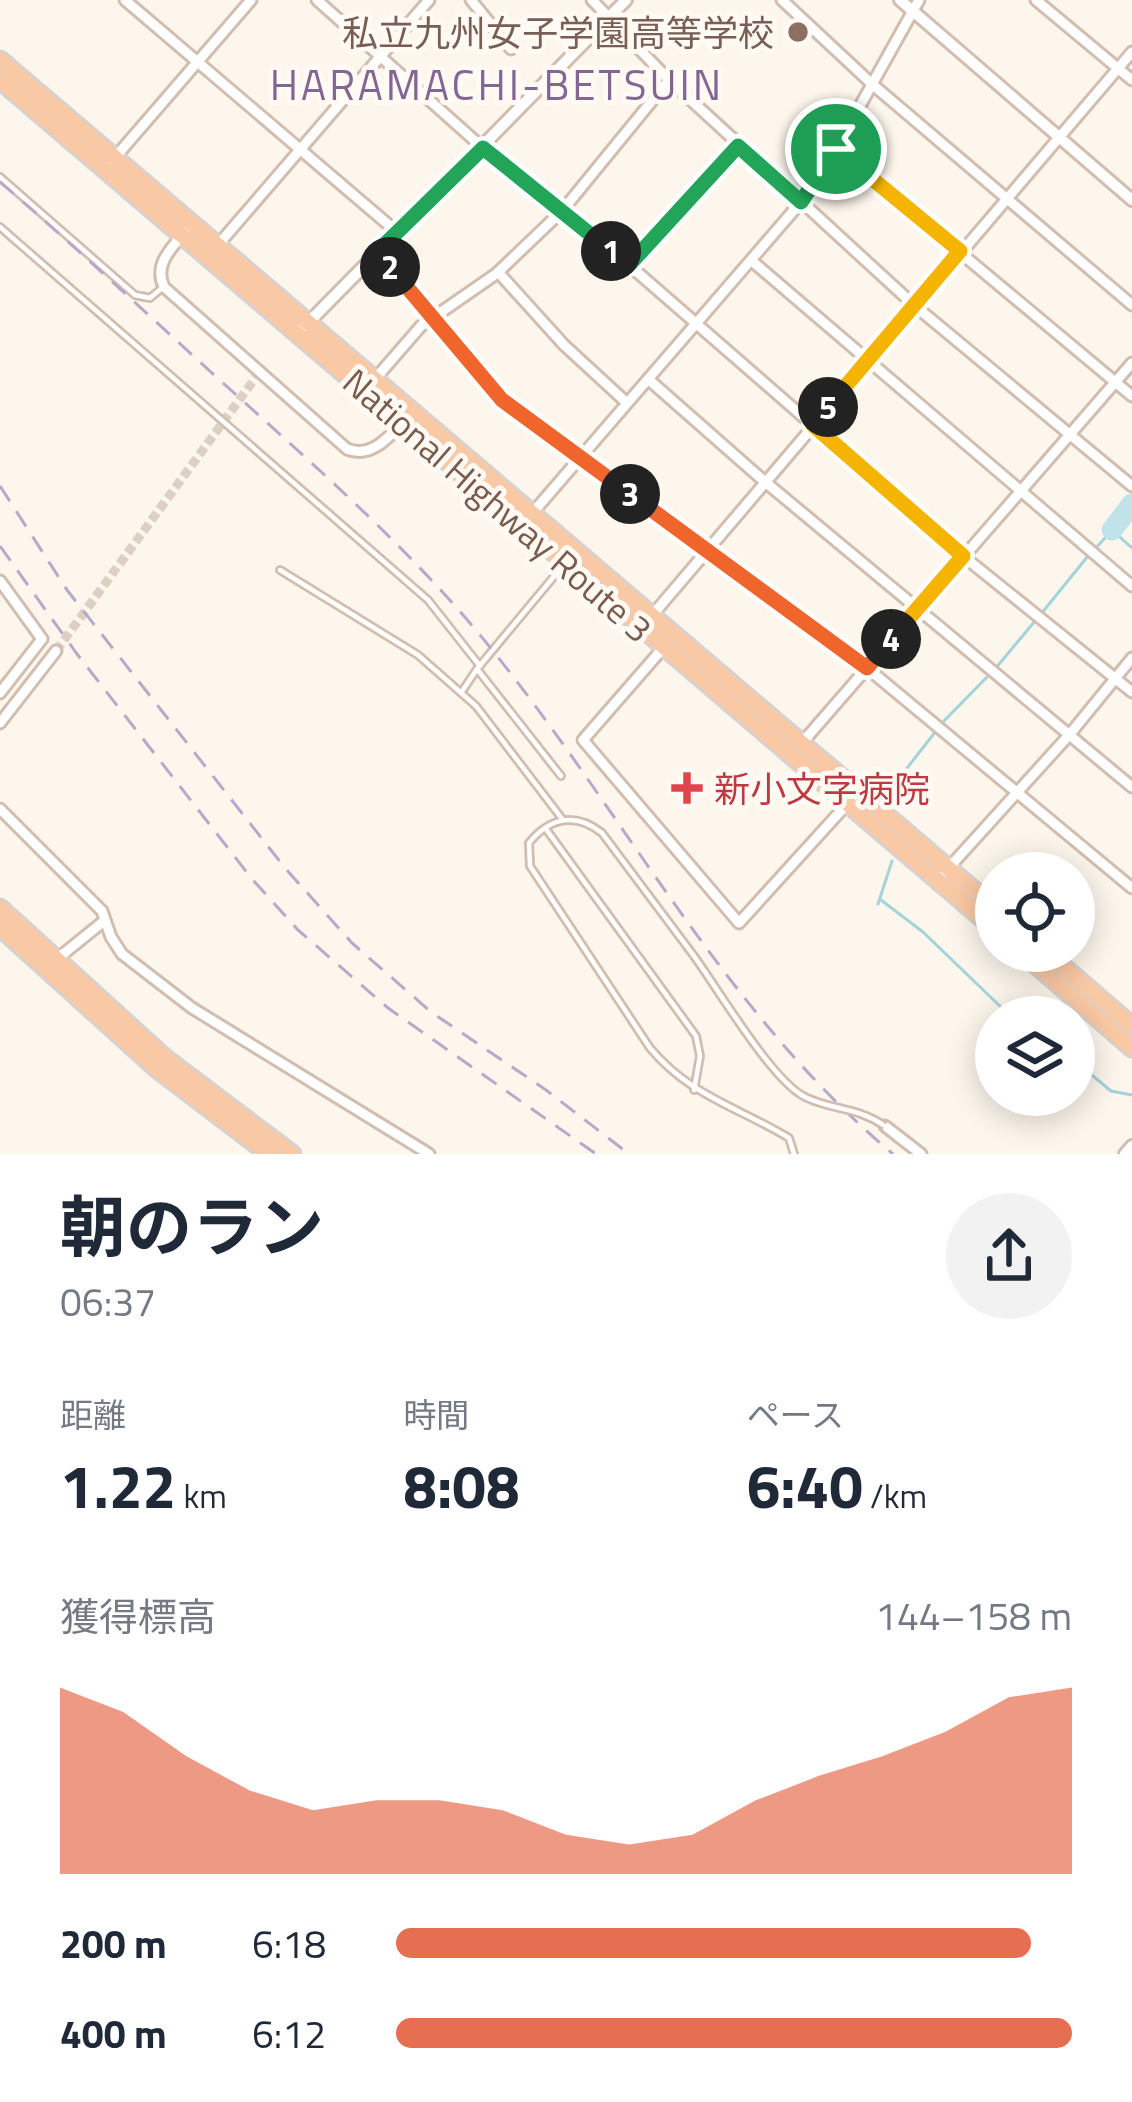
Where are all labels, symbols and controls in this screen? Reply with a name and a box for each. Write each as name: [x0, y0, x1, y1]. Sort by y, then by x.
place label: 私立九州女子学園高等学校: [342, 5, 774, 60]
marker: 私立九州女子学園高等学校: [785, 19, 811, 45]
district label: HARAMACHI-BETSUIN: [270, 52, 724, 116]
pin: [785, 98, 887, 200]
icon: arrive: [803, 116, 869, 182]
pin: 1: [581, 221, 641, 281]
text: 1: [602, 226, 620, 276]
pin: 2: [360, 237, 420, 297]
text: 2: [381, 242, 399, 292]
street label: National Highway Route 3: [335, 359, 661, 651]
pin: 5: [798, 377, 858, 437]
text: 5: [819, 382, 837, 432]
pin: 3: [600, 464, 660, 524]
pin: 4: [861, 609, 921, 669]
text: 4: [882, 614, 900, 664]
place label: 新小文字病院: [714, 761, 930, 816]
marker: 新小文字病院: [671, 772, 703, 804]
map controls: [975, 852, 1095, 1116]
button: locate: [975, 852, 1095, 972]
button: layers: [975, 996, 1095, 1116]
text: 朝のラン: [60, 1176, 324, 1277]
button: share: [946, 1193, 1072, 1319]
text: 06:37: [60, 1272, 156, 1331]
text: 距離: [60, 1390, 126, 1440]
text: 時間: [403, 1390, 469, 1440]
text: ペース: [747, 1390, 844, 1440]
text: 1.22: [60, 1440, 176, 1531]
text: 8:08: [403, 1440, 520, 1531]
text: 6:40: [747, 1440, 863, 1531]
text: km: [176, 1471, 227, 1521]
text: /km: [863, 1471, 927, 1521]
text: 144–158 m: [875, 1586, 1072, 1645]
text: 獲得標高: [60, 1587, 216, 1646]
text: 200 m: [60, 1914, 167, 1973]
text: 6:18: [252, 1914, 326, 1973]
text: 400 m: [60, 2004, 167, 2063]
text: 6:12: [252, 2004, 326, 2063]

